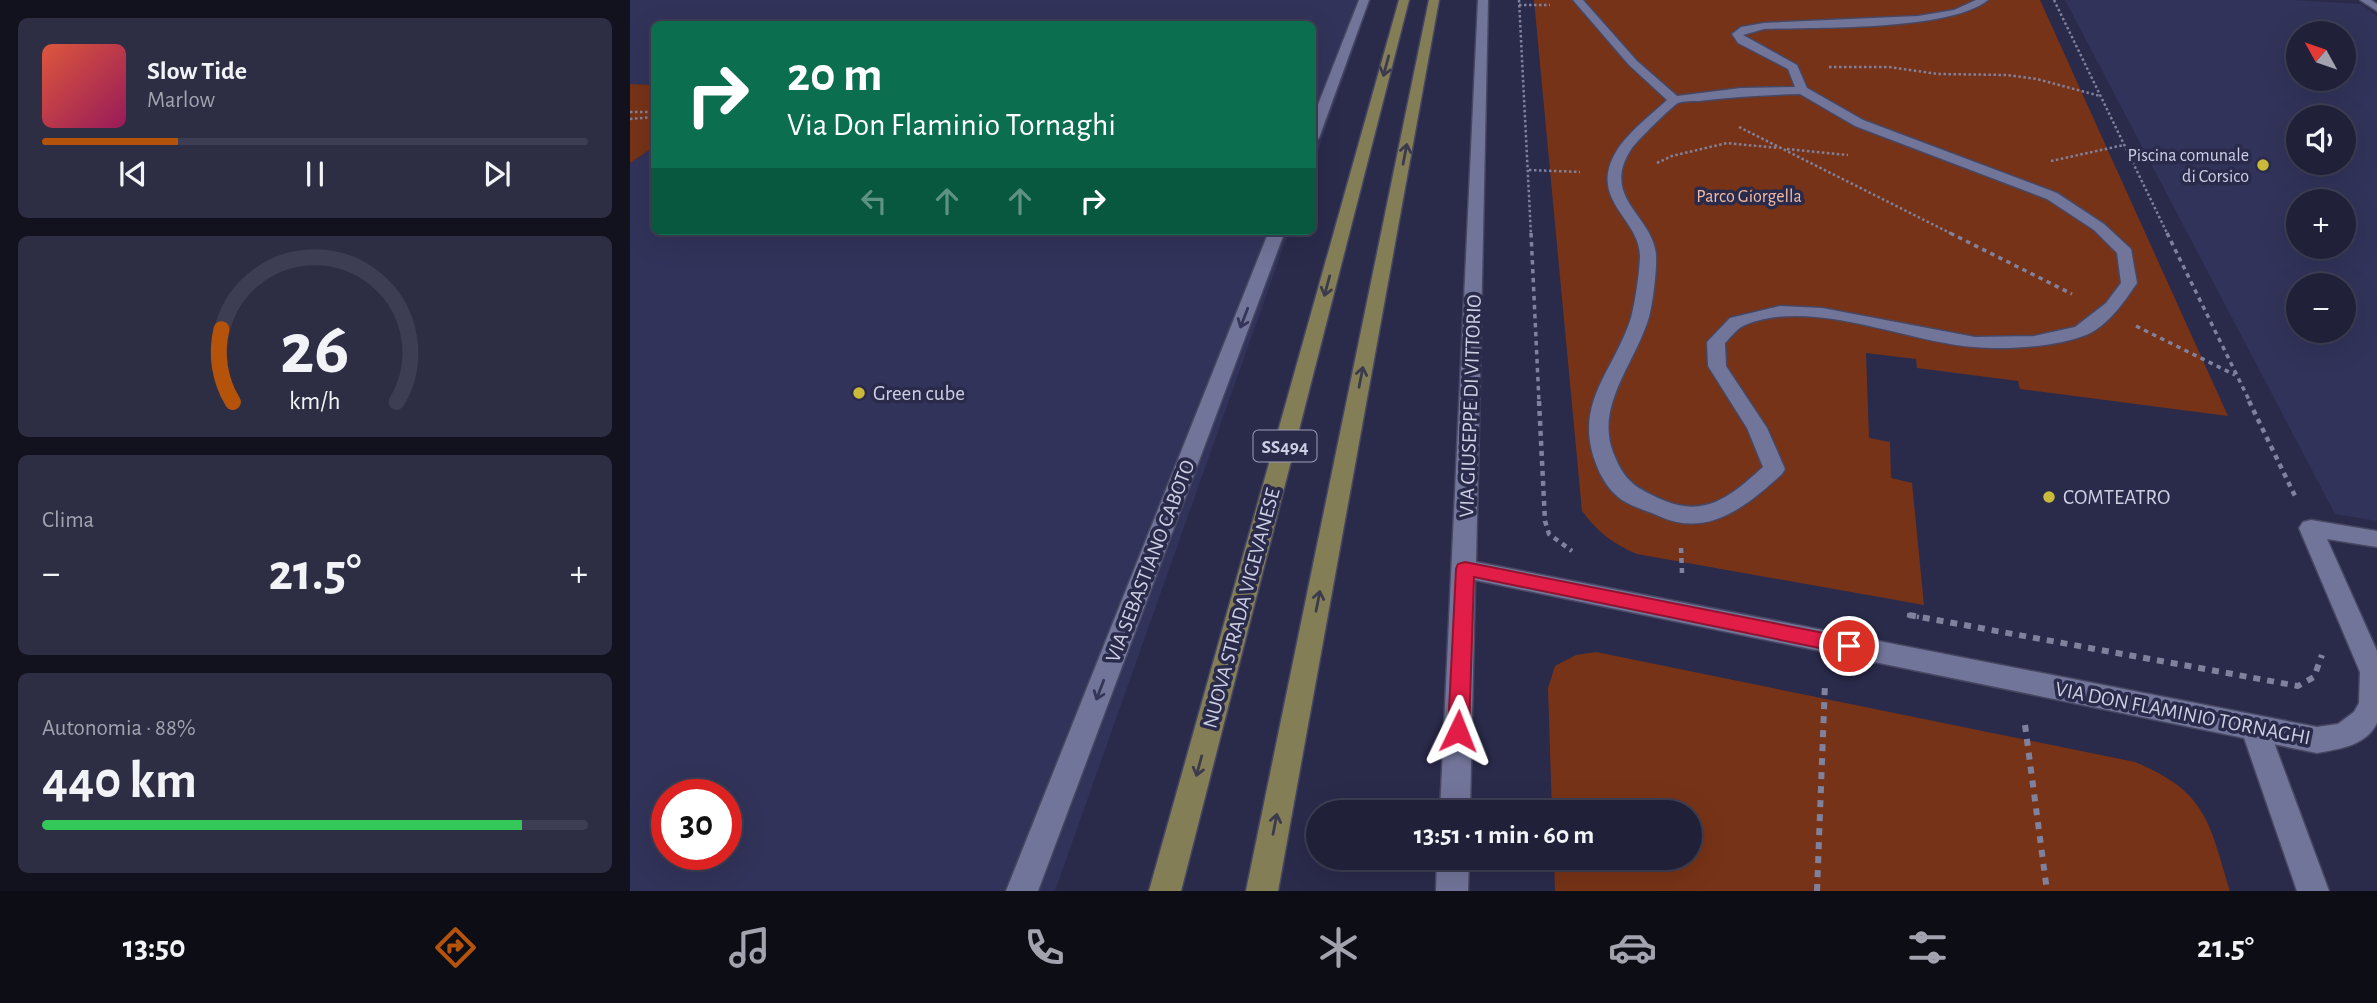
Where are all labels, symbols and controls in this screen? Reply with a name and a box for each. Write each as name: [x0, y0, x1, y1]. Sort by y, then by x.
north arrow: [2286, 21, 2356, 91]
map controls: [2286, 21, 2356, 343]
icon: right: [672, 49, 763, 140]
text: 20 m: [787, 51, 883, 100]
one-way arrow: [1379, 54, 1392, 77]
text: Slow Tide: [147, 58, 247, 84]
text: Marlow: [147, 89, 215, 112]
button: sound: [2286, 105, 2356, 175]
text: Via Don Flaminio Tornaghi: [787, 109, 1116, 141]
one-way arrow: [1398, 143, 1412, 166]
place label: Piscina comunale di Corsico: [2127, 147, 2249, 186]
icon: previous: [114, 155, 152, 193]
icon: pause: [296, 155, 334, 193]
icon: next: [478, 155, 516, 193]
marker: Piscina comunale di Corsico: [2255, 157, 2271, 173]
icon: left: [855, 182, 893, 220]
icon: ahead: [928, 182, 966, 220]
icon: ahead: [1001, 182, 1039, 220]
icon: right: [1074, 182, 1112, 220]
park label: Parco Giorgella: [1696, 188, 1802, 206]
button: +: [2286, 189, 2356, 259]
button: −: [2286, 273, 2356, 343]
one-way arrow: [1320, 275, 1333, 297]
street label: VIA GIUSEPPE DI VITTORIO: [1456, 294, 1485, 518]
one-way arrow: [1236, 306, 1249, 328]
text: 26: [280, 315, 350, 388]
one-way arrow: [1355, 366, 1369, 389]
place label: Green cube: [873, 383, 965, 404]
marker: Green cube: [851, 385, 867, 401]
text: km/h: [289, 389, 341, 414]
road number: SS494: [1254, 430, 1316, 462]
street label: VIA SEBASTIANO CABOTO: [1102, 457, 1199, 665]
street label: NUOVA STRADA VIGEVANESE: [1199, 486, 1284, 731]
place label: COMTEATRO: [2063, 487, 2170, 508]
marker: COMTEATRO: [2041, 489, 2057, 505]
text: Clima: [42, 509, 94, 532]
text: 21.5°: [269, 547, 361, 599]
text: −: [42, 555, 60, 593]
text: +: [570, 555, 588, 593]
one-way arrow: [1312, 590, 1326, 613]
pin: [1819, 616, 1879, 676]
icon: arrive: [1830, 627, 1868, 665]
one-way arrow: [1093, 678, 1105, 700]
street label: VIA DON FLAMINIO TORNAGHI: [2053, 678, 2312, 749]
position arrow: [1421, 694, 1495, 768]
text: Autonomia · 88%: [42, 717, 196, 740]
one-way arrow: [1192, 754, 1205, 777]
text: 440 km: [42, 755, 197, 807]
speed limit sign: 30: [651, 779, 742, 870]
one-way arrow: [1269, 813, 1282, 836]
text: 13:51 · 1 min · 60 m: [1414, 822, 1594, 848]
icon: directions: [431, 923, 480, 972]
icon: music: [725, 923, 774, 972]
icon: phone: [1020, 923, 1069, 972]
icon: climate: [1314, 923, 1363, 972]
icon: car: [1608, 923, 1657, 972]
icon: filters: [1903, 923, 1952, 972]
text: 13:50: [123, 931, 186, 963]
text: 21.5°: [2197, 931, 2254, 963]

